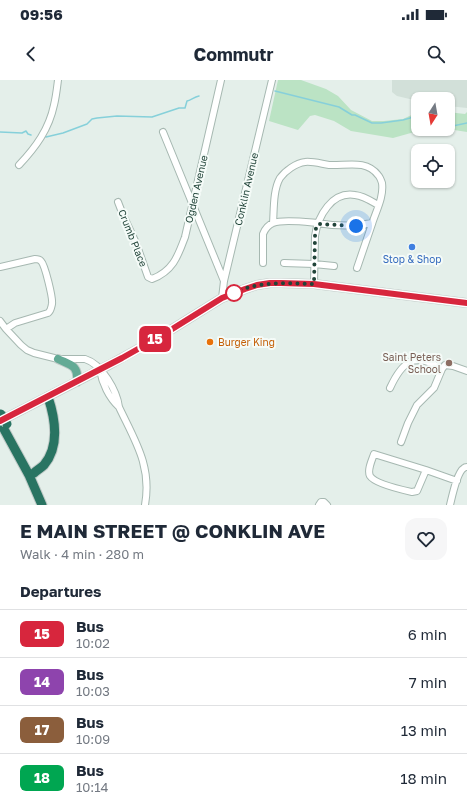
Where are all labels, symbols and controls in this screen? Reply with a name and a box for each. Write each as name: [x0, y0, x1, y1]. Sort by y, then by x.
text: 09:56: [20, 5, 63, 23]
icon: back: [20, 43, 42, 65]
text: Commutr: [193, 43, 274, 65]
icon: search: [425, 43, 447, 65]
north arrow: [411, 92, 455, 136]
map controls: [411, 92, 455, 188]
button: locate: [411, 144, 455, 188]
street label: Conklin Avenue: [232, 151, 260, 227]
street label: Ogden Avenue: [182, 154, 210, 224]
street label: Crumb Place: [116, 208, 150, 269]
your location: [346, 216, 366, 236]
marker: Stop & Shop: [407, 242, 417, 252]
place label: Stop & Shop: [383, 253, 441, 265]
unlabelled marker: [225, 284, 243, 302]
line badge: 15: [137, 326, 173, 352]
text: 15: [147, 330, 163, 347]
place label: Burger King: [218, 336, 275, 348]
marker: Burger King: [205, 337, 215, 347]
place label: Saint Peters School: [382, 351, 441, 375]
marker: Saint Peters School: [444, 358, 454, 368]
button: heart: [405, 518, 447, 560]
text: E MAIN STREET @ CONKLIN AVE: [20, 519, 325, 542]
text: Walk · 4 min · 280 m: [20, 546, 144, 562]
text: Departures: [20, 582, 101, 600]
text: Bus: [76, 617, 104, 635]
text: 15: [34, 625, 50, 642]
text: 6 min: [408, 625, 447, 643]
text: 10:02: [76, 635, 110, 651]
text: Bus: [76, 665, 104, 683]
text: 14: [34, 673, 50, 690]
text: 7 min: [409, 673, 447, 691]
text: 10:03: [76, 683, 110, 699]
text: Bus: [76, 713, 104, 731]
text: 17: [35, 721, 49, 738]
text: 13 min: [401, 721, 447, 739]
text: 10:09: [76, 731, 110, 747]
text: Bus: [76, 761, 104, 779]
text: 18: [34, 769, 50, 786]
text: 18 min: [400, 769, 447, 787]
text: 10:14: [76, 779, 109, 795]

